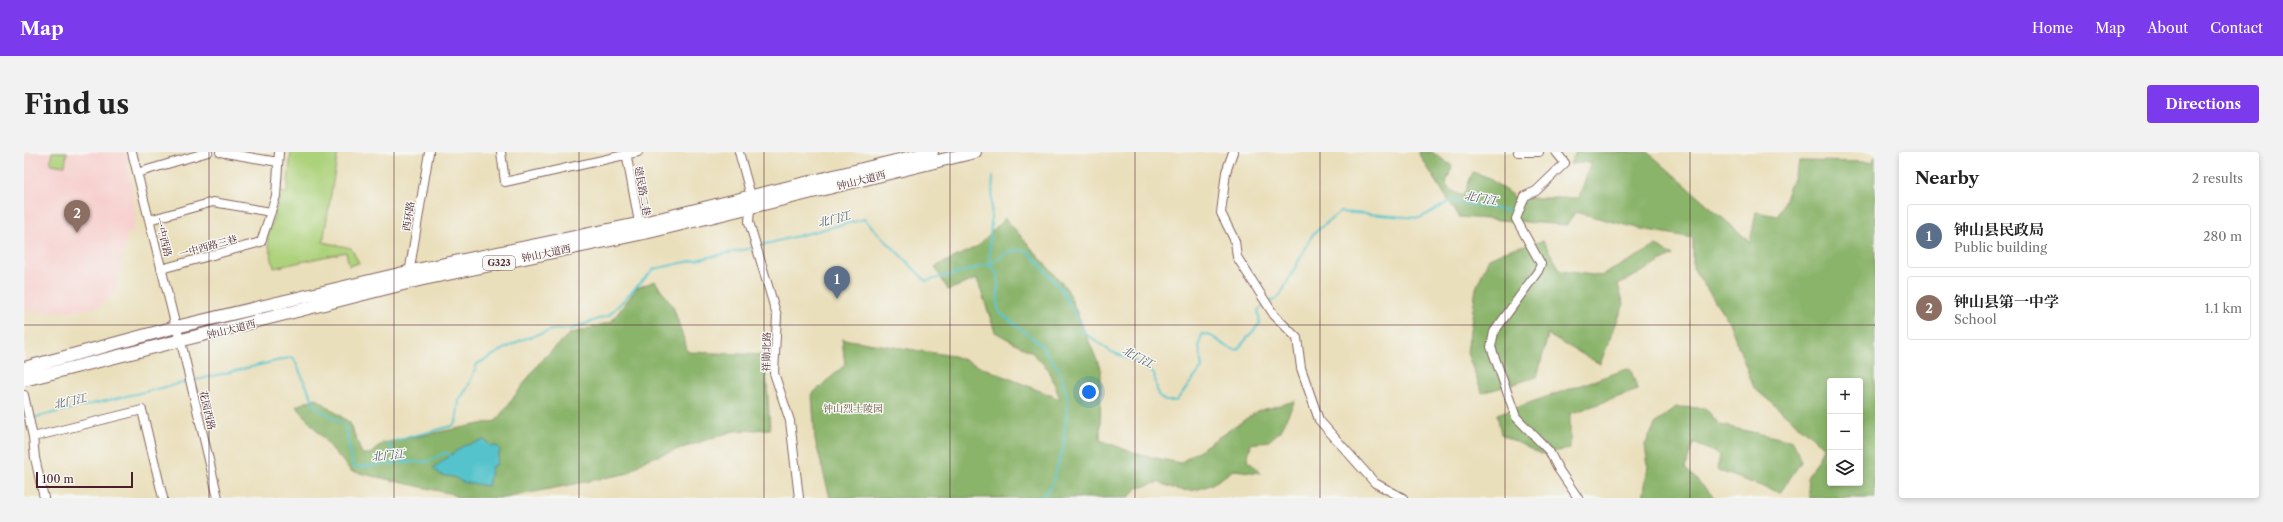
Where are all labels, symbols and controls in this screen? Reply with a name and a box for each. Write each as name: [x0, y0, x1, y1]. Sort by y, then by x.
text: Map: [20, 17, 64, 40]
text: Home: [2032, 19, 2073, 37]
text: Map: [2095, 19, 2125, 37]
text: About: [2147, 19, 2188, 37]
text: Contact: [2210, 19, 2263, 37]
button: Directions: [2147, 85, 2259, 123]
text: Find us: [24, 87, 129, 121]
street label: 建民路二巷: [632, 165, 653, 217]
street label: 钟山大道西: [835, 168, 887, 193]
text: Nearby: [1915, 168, 1979, 188]
text: 2 results: [2192, 170, 2243, 186]
water label: 北门江: [1464, 188, 1500, 208]
pin: 2: [64, 200, 90, 233]
street label: 西环路: [400, 200, 417, 232]
water label: 北门江: [816, 208, 854, 230]
street label: 一中西路: [152, 216, 175, 258]
text: 钟山县民政局: [1954, 220, 2044, 239]
text: 1: [1926, 228, 1932, 244]
text: 280 m: [2203, 228, 2242, 244]
street label: 一中西路三巷: [177, 232, 239, 261]
text: Public building: [1954, 239, 2047, 255]
street label: 钟山大道西: [520, 242, 572, 265]
road number: G323: [483, 256, 515, 270]
pin: 1: [824, 266, 850, 299]
text: 钟山县第一中学: [1954, 292, 2059, 311]
text: 2: [1925, 300, 1933, 316]
text: 1.1 km: [2205, 300, 2242, 316]
text: School: [1954, 311, 1997, 327]
street label: 钟山大道西: [205, 317, 257, 342]
street label: 祥勋北路: [760, 332, 773, 372]
water label: 北门江: [1120, 343, 1158, 372]
map controls: [1827, 378, 1863, 486]
button: +: [1827, 378, 1863, 414]
your location: [1079, 382, 1099, 402]
street label: 花园西路: [197, 389, 218, 431]
water label: 北门江: [52, 390, 90, 412]
park label: 钟山烈士陵园: [823, 402, 883, 415]
button: −: [1827, 414, 1863, 450]
water label: 北门江: [371, 446, 407, 464]
button: layers: [1827, 450, 1863, 486]
scale bar: [36, 470, 133, 489]
text: 100 m: [42, 472, 74, 486]

